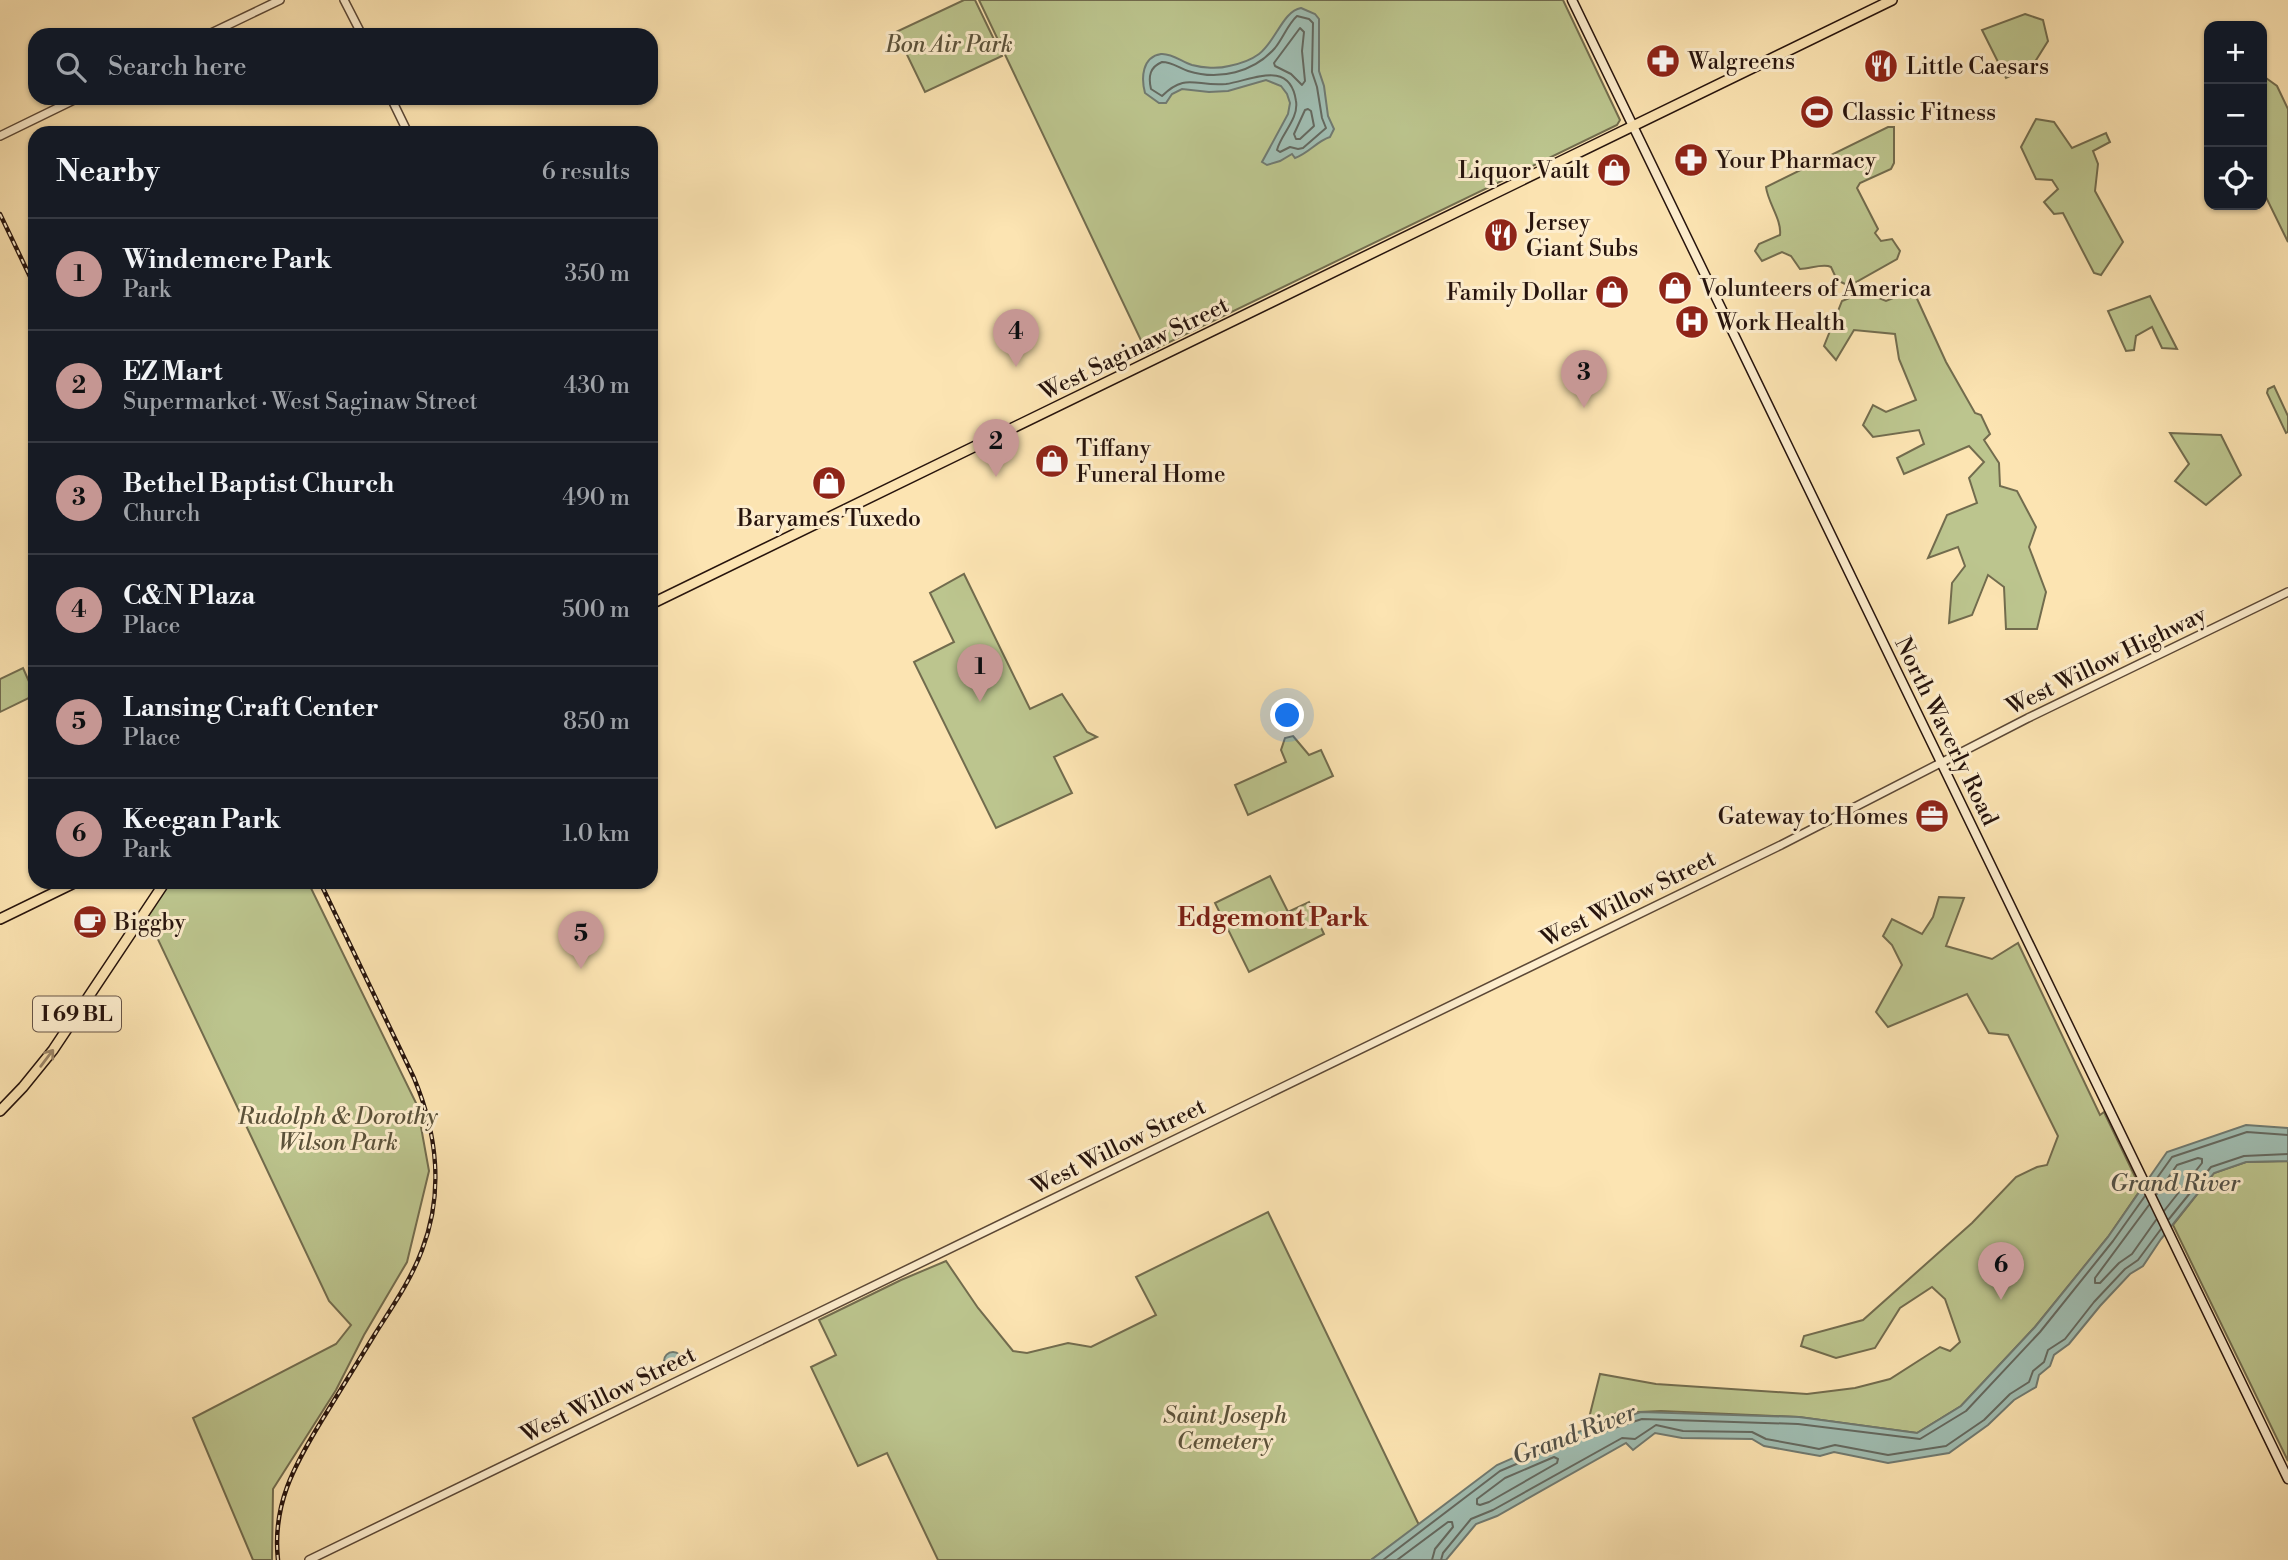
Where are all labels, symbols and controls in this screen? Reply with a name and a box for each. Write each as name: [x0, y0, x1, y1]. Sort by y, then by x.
map controls: [2204, 21, 2267, 210]
button: +: [2204, 21, 2267, 84]
search box: [28, 28, 658, 105]
park label: Bon Air Park: [884, 31, 1013, 59]
pharmacy icon: Walgreens: [1644, 42, 1682, 80]
restaurant icon: Little Caesars: [1862, 47, 1900, 85]
icon: search: [52, 48, 90, 86]
place label: Walgreens: [1687, 48, 1795, 76]
text: Search here: [108, 51, 247, 83]
place label: Little Caesars: [1906, 53, 2049, 81]
button: −: [2204, 84, 2267, 147]
sports icon: Classic Fitness: [1798, 93, 1836, 131]
place label: Classic Fitness: [1842, 99, 1996, 127]
pharmacy icon: Your Pharmacy: [1672, 141, 1710, 179]
place label: Your Pharmacy: [1715, 147, 1877, 175]
button: locate: [2204, 147, 2267, 210]
shop icon: Liquor Vault: [1595, 151, 1633, 189]
text: Nearby: [56, 153, 160, 191]
place label: Liquor Vault: [1458, 157, 1590, 185]
text: 6 results: [542, 158, 630, 186]
place label: Jersey Giant Subs: [1525, 209, 1638, 263]
restaurant icon: Jersey Giant Subs: [1482, 216, 1520, 254]
text: Windemere Park: [123, 244, 332, 276]
text: 1: [73, 260, 85, 288]
text: 350 m: [564, 260, 630, 288]
shop icon: Volunteers of America: [1656, 269, 1694, 307]
shop icon: Family Dollar: [1593, 273, 1631, 311]
place label: Volunteers of America: [1699, 275, 1932, 303]
text: Park: [123, 276, 171, 304]
place label: Family Dollar: [1446, 279, 1588, 307]
street label: West Saginaw Street: [1034, 291, 1233, 407]
hospital icon: Work Health: [1673, 303, 1711, 341]
pin: 4: [993, 309, 1039, 367]
place label: Work Health: [1715, 309, 1846, 337]
pin: 3: [1561, 350, 1607, 408]
text: EZ Mart: [123, 356, 223, 388]
text: 2: [72, 372, 86, 400]
text: 430 m: [563, 372, 630, 400]
text: Supermarket · West Saginaw Street: [123, 388, 478, 416]
pin: 2: [973, 419, 1019, 477]
place label: Tiffany Funeral Home: [1076, 435, 1226, 489]
shop icon: Tiffany Funeral Home: [1033, 442, 1071, 480]
shop icon: Baryames Tuxedo: [810, 464, 848, 502]
text: Bethel Baptist Church: [123, 468, 394, 500]
text: 3: [72, 484, 86, 512]
text: 490 m: [562, 484, 630, 512]
text: Church: [123, 500, 200, 528]
place label: Baryames Tuxedo: [736, 505, 921, 533]
text: C&N Plaza: [123, 580, 255, 612]
text: 4: [71, 596, 87, 624]
text: 500 m: [562, 596, 630, 624]
street label: West Willow Highway: [2001, 600, 2212, 722]
text: Place: [123, 612, 180, 640]
street label: North Waverly Road: [1888, 633, 2004, 830]
pin: 1: [957, 644, 1003, 702]
text: Lansing Craft Center: [123, 692, 379, 724]
your location: [1270, 698, 1304, 732]
text: 5: [72, 708, 86, 736]
text: 850 m: [563, 708, 630, 736]
text: Place: [123, 724, 180, 752]
office icon: Gateway to Homes: [1913, 797, 1951, 835]
place label: Gateway to Homes: [1718, 803, 1908, 831]
text: Keegan Park: [123, 804, 281, 836]
text: 6: [72, 820, 86, 848]
text: 1.0 km: [562, 820, 630, 848]
text: Park: [123, 836, 171, 864]
street label: West Willow Street: [1536, 844, 1720, 954]
district label: Edgemont Park: [1177, 902, 1370, 934]
cafe icon: Biggby: [71, 903, 109, 941]
place label: Biggby: [113, 909, 186, 937]
pin: 5: [558, 911, 604, 969]
road number: I 69 BL: [33, 996, 121, 1032]
one-way arrow: [39, 1048, 54, 1067]
street label: West Willow Street: [1026, 1092, 1210, 1202]
park label: Rudolph & Dorothy Wilson Park: [237, 1103, 439, 1157]
water label: Grand River: [2110, 1169, 2241, 1199]
pin: 6: [1978, 1242, 2024, 1300]
street label: West Willow Street: [516, 1340, 700, 1450]
water label: Grand River: [1508, 1397, 1641, 1472]
park label: Saint Joseph Cemetery: [1163, 1402, 1287, 1456]

